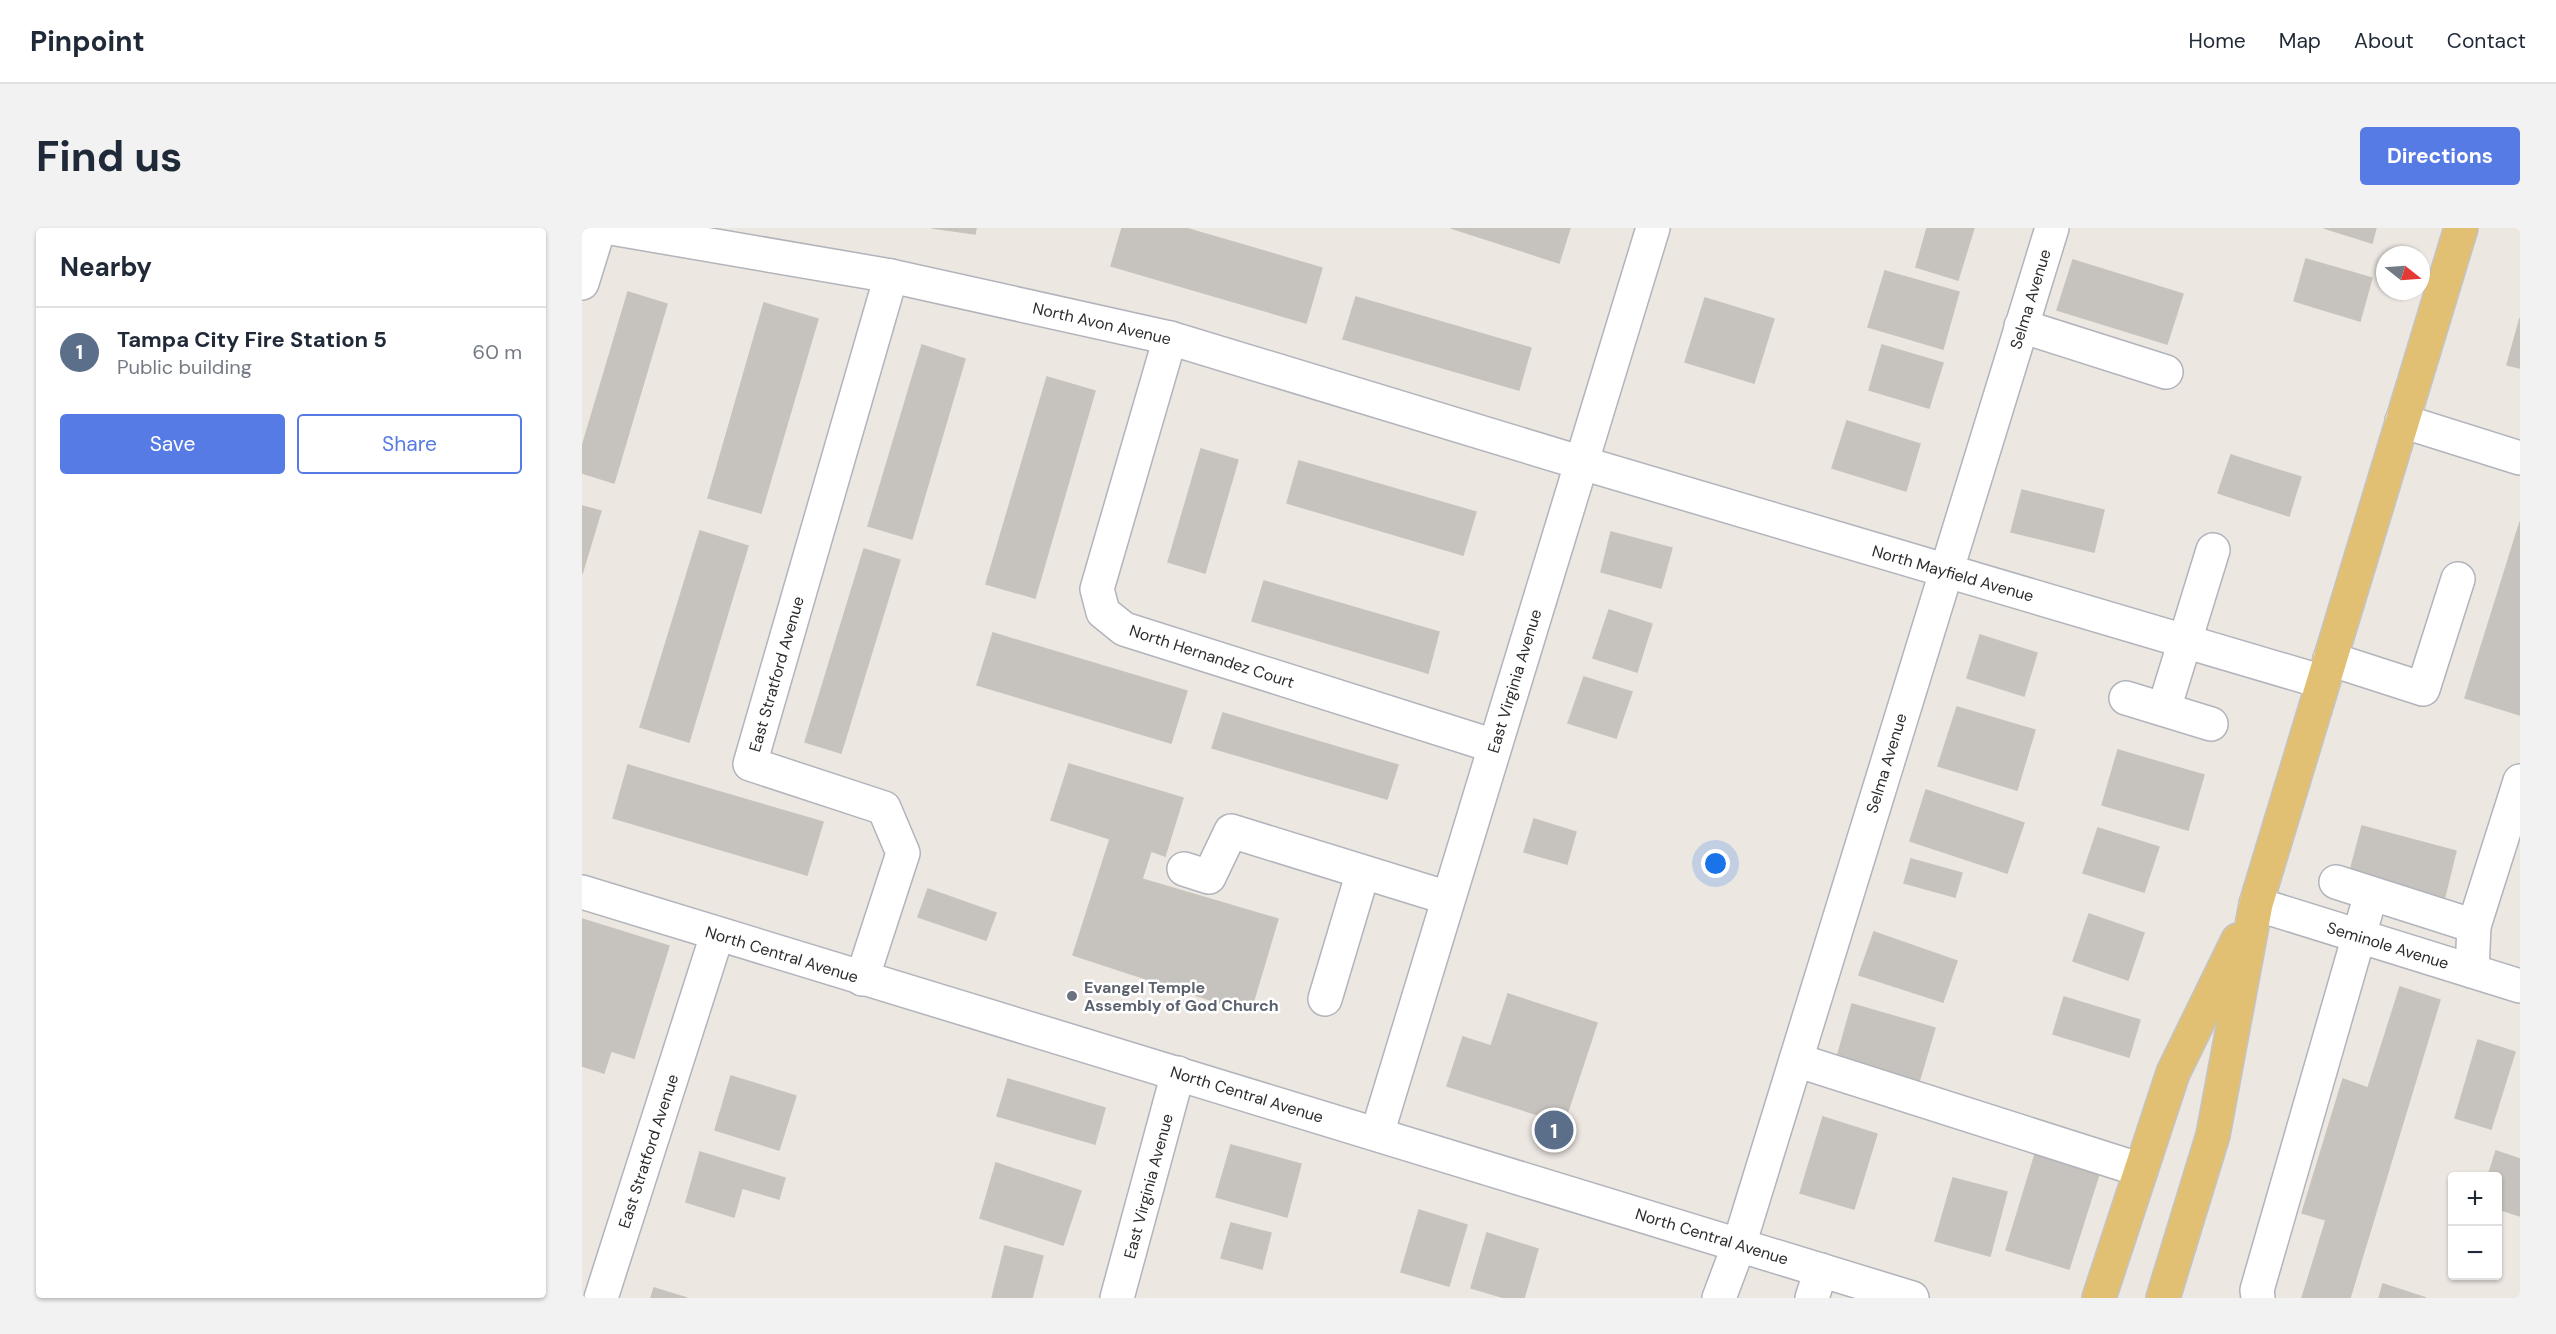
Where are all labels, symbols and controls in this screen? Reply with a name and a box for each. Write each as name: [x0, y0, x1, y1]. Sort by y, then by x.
text: Pinpoint: [30, 23, 145, 60]
text: Home: [2188, 27, 2246, 55]
text: Map: [2279, 27, 2321, 55]
text: About: [2354, 27, 2414, 55]
text: Contact: [2447, 27, 2526, 55]
button: Directions: [2360, 127, 2520, 185]
text: Find us: [36, 129, 182, 184]
north arrow: [2376, 246, 2430, 300]
street label: Selma Avenue: [2005, 247, 2056, 352]
text: Nearby: [60, 250, 152, 284]
street label: North Avon Avenue: [1031, 297, 1173, 350]
text: Tampa City Fire Station 5: [117, 325, 387, 354]
text: 1: [76, 339, 83, 365]
text: 60 m: [473, 339, 522, 365]
text: Public building: [117, 354, 252, 380]
button: Save: [60, 414, 285, 474]
button: Share: [297, 414, 522, 474]
street label: North Mayfield Avenue: [1870, 540, 2036, 607]
street label: East Stratford Avenue: [744, 594, 809, 754]
street label: East Virginia Avenue: [1483, 607, 1546, 756]
street label: North Hernandez Court: [1127, 620, 1297, 693]
street label: Selma Avenue: [1861, 711, 1912, 816]
your location: [1701, 849, 1730, 878]
street label: Seminole Avenue: [2324, 917, 2451, 974]
street label: North Central Avenue: [703, 921, 861, 988]
place label: Evangel Temple Assembly of God Church: [1084, 977, 1279, 1016]
marker: Evangel Temple Assembly of God Church: [1065, 989, 1079, 1003]
street label: North Central Avenue: [1168, 1061, 1326, 1128]
street label: East Stratford Avenue: [614, 1071, 683, 1231]
pin: 1: [1534, 1108, 1574, 1152]
street label: East Virginia Avenue: [1119, 1111, 1178, 1261]
map controls: [2448, 1172, 2502, 1280]
button: +: [2448, 1172, 2502, 1226]
street label: North Central Avenue: [1633, 1203, 1791, 1270]
button: −: [2448, 1226, 2502, 1280]

